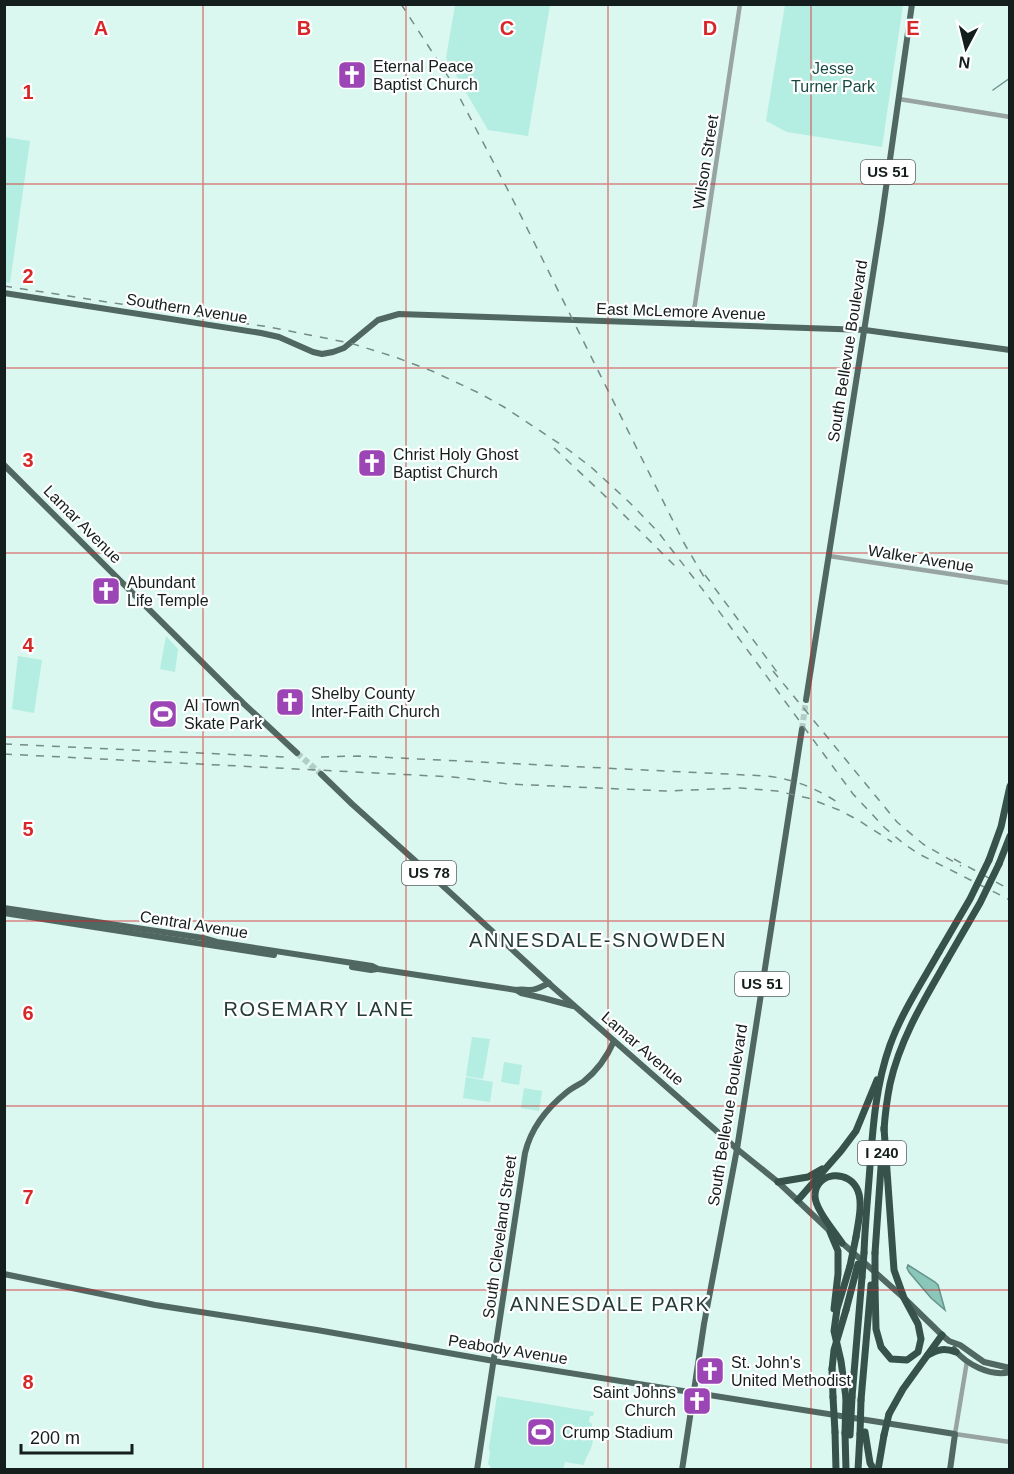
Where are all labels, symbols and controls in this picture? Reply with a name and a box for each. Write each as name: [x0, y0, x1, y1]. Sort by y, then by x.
text: A: [94, 17, 108, 39]
text: B: [297, 17, 311, 39]
text: C: [500, 17, 514, 39]
text: D: [703, 17, 717, 39]
text: E: [906, 17, 920, 39]
north arrow: [936, 18, 996, 78]
text: N: [957, 53, 971, 72]
place label: Eternal Peace Baptist Church: [373, 58, 478, 93]
church icon: Eternal Peace Baptist Church: [336, 59, 368, 91]
park label: Jesse Turner Park: [791, 60, 876, 95]
text: 1: [22, 81, 34, 103]
street label: Wilson Street: [690, 113, 721, 210]
road number: US 51: [861, 160, 915, 184]
street label: South Bellevue Boulevard: [825, 259, 870, 443]
text: 2: [22, 265, 34, 287]
street label: Southern Avenue: [125, 291, 249, 326]
street label: East McLemore Avenue: [596, 300, 766, 323]
place label: Christ Holy Ghost Baptist Church: [393, 446, 519, 481]
church icon: Christ Holy Ghost Baptist Church: [356, 447, 388, 479]
text: 3: [22, 449, 34, 471]
street label: Lamar Avenue: [40, 482, 125, 567]
street label: Walker Avenue: [867, 542, 975, 575]
place label: Abundant Life Temple: [127, 574, 209, 609]
church icon: Abundant Life Temple: [90, 575, 122, 607]
text: 4: [22, 634, 34, 656]
place label: Shelby County Inter-Faith Church: [311, 685, 440, 720]
church icon: Shelby County Inter-Faith Church: [274, 686, 306, 718]
place label: Al Town Skate Park: [184, 697, 263, 732]
sports icon: Al Town Skate Park: [147, 698, 179, 730]
text: 5: [22, 818, 34, 840]
road number: US 78: [402, 861, 456, 885]
street label: Central Avenue: [139, 908, 249, 941]
district label: ANNESDALE-SNOWDEN: [469, 929, 727, 951]
road number: US 51: [735, 972, 789, 996]
district label: ROSEMARY LANE: [223, 998, 415, 1020]
text: 6: [22, 1002, 34, 1024]
street label: Lamar Avenue: [598, 1008, 687, 1089]
street label: South Bellevue Boulevard: [705, 1023, 750, 1207]
road number: I 240: [858, 1141, 906, 1165]
street label: South Cleveland Street: [480, 1154, 519, 1320]
text: 7: [22, 1186, 34, 1208]
district label: ANNESDALE PARK: [510, 1293, 710, 1315]
street label: Peabody Avenue: [447, 1332, 569, 1367]
place label: St. John's United Methodist: [731, 1354, 852, 1389]
church icon: St. John's United Methodist: [694, 1355, 726, 1387]
text: 8: [22, 1371, 34, 1393]
place label: Saint Johns Church: [592, 1384, 676, 1419]
church icon: Saint Johns Church: [681, 1385, 713, 1417]
sports icon: Crump Stadium: [525, 1416, 557, 1448]
scale bar: [21, 1417, 132, 1455]
place label: Crump Stadium: [562, 1424, 673, 1441]
text: 200 m: [30, 1428, 80, 1448]

